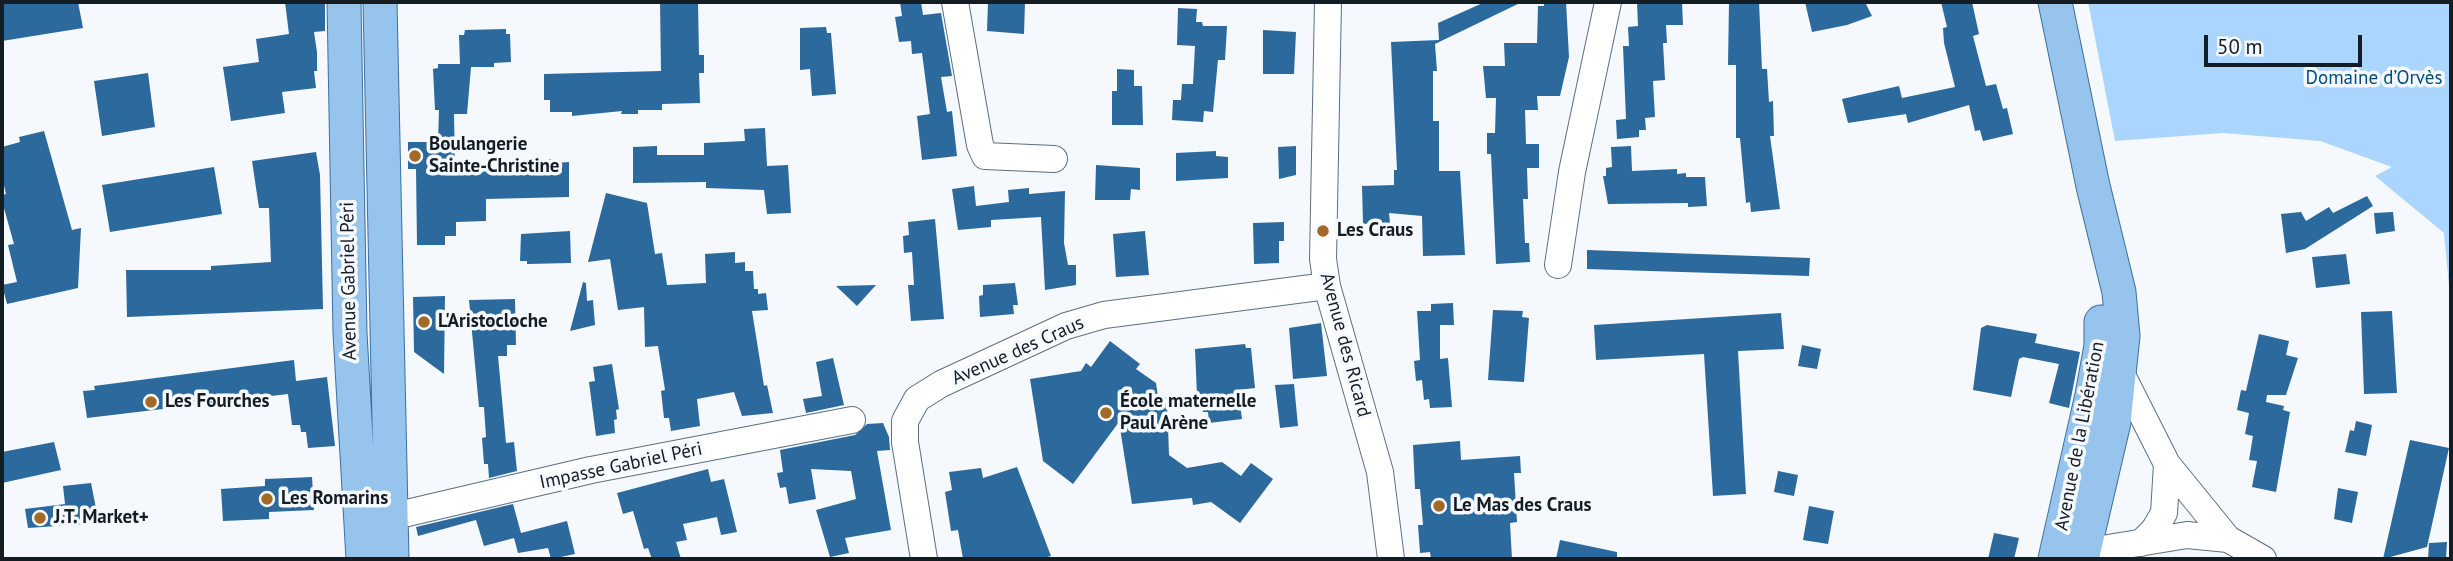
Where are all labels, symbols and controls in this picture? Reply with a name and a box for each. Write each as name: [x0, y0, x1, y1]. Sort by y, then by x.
scale bar: [2208, 21, 2366, 65]
text: 50 m: [2217, 33, 2263, 60]
park label: Domaine d’Orvès: [2306, 68, 2442, 90]
place label: Boulangerie Sainte-Christine: [429, 134, 560, 178]
marker: Boulangerie Sainte-Christine: [407, 148, 423, 164]
street label: Avenue Gabriel Péri: [336, 201, 362, 361]
place label: Les Craus: [1337, 220, 1413, 242]
marker: Les Craus: [1315, 223, 1331, 239]
street label: Avenue des Ricard: [1315, 270, 1375, 420]
place label: L'Aristocloche: [438, 311, 548, 333]
street label: Avenue des Craus: [948, 312, 1088, 390]
marker: L'Aristocloche: [416, 314, 432, 330]
street label: Avenue de la Libération: [2050, 339, 2110, 533]
place label: Les Fourches: [165, 391, 270, 413]
place label: École maternelle Paul Arène: [1120, 391, 1256, 435]
marker: Les Fourches: [143, 394, 159, 410]
marker: École maternelle Paul Arène: [1098, 405, 1114, 421]
street label: Impasse Gabriel Péri: [538, 438, 704, 494]
place label: Les Romarins: [281, 488, 388, 510]
marker: Les Romarins: [259, 491, 275, 507]
place label: Le Mas des Craus: [1453, 495, 1591, 517]
marker: Le Mas des Craus: [1431, 498, 1447, 514]
place label: J.T. Market+: [54, 507, 149, 529]
marker: J.T. Market+: [32, 510, 48, 526]

